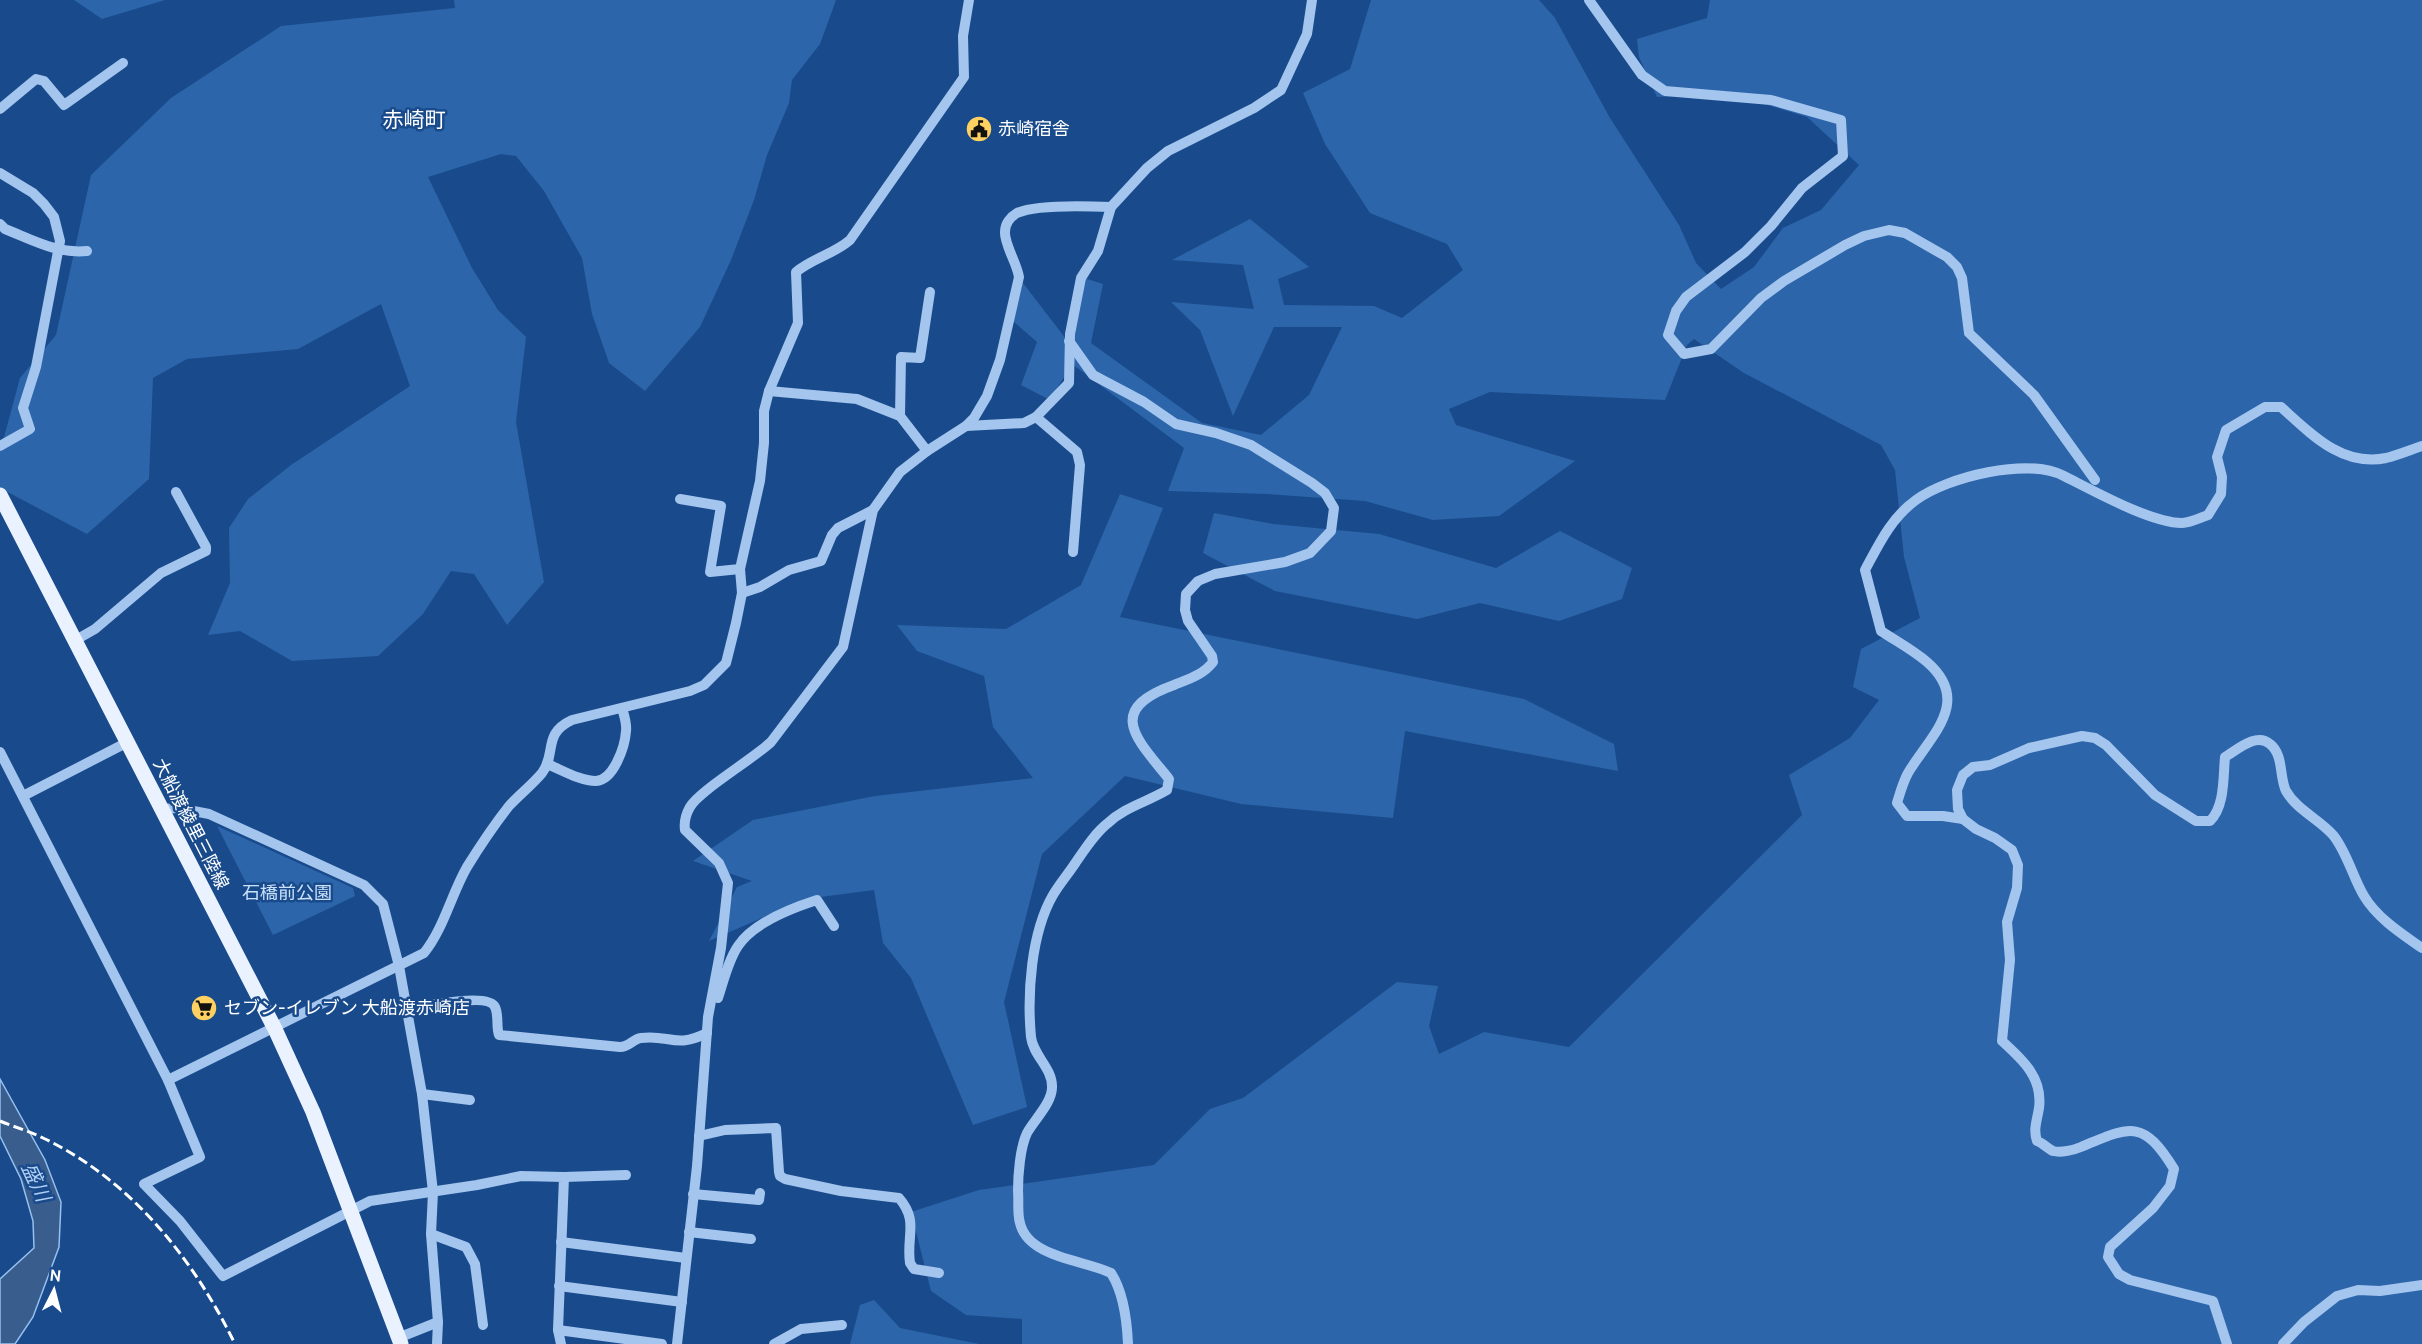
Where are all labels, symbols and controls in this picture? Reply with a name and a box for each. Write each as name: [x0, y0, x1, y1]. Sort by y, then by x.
district label: 赤崎町: [383, 107, 446, 132]
public building icon: 赤崎宿舎: [964, 114, 994, 144]
place label: 赤崎宿舎: [998, 118, 1070, 140]
street label: 大船渡綾里三陸線: [149, 755, 233, 893]
park label: 石橋前公園: [242, 882, 332, 904]
supermarket icon: セブン-イレブン 大船渡赤崎店: [189, 993, 219, 1023]
place label: セブン-イレブン 大船渡赤崎店: [224, 997, 470, 1019]
water label: 盛川: [17, 1159, 56, 1207]
north arrow: [24, 1260, 84, 1320]
text: N: [49, 1266, 62, 1286]

